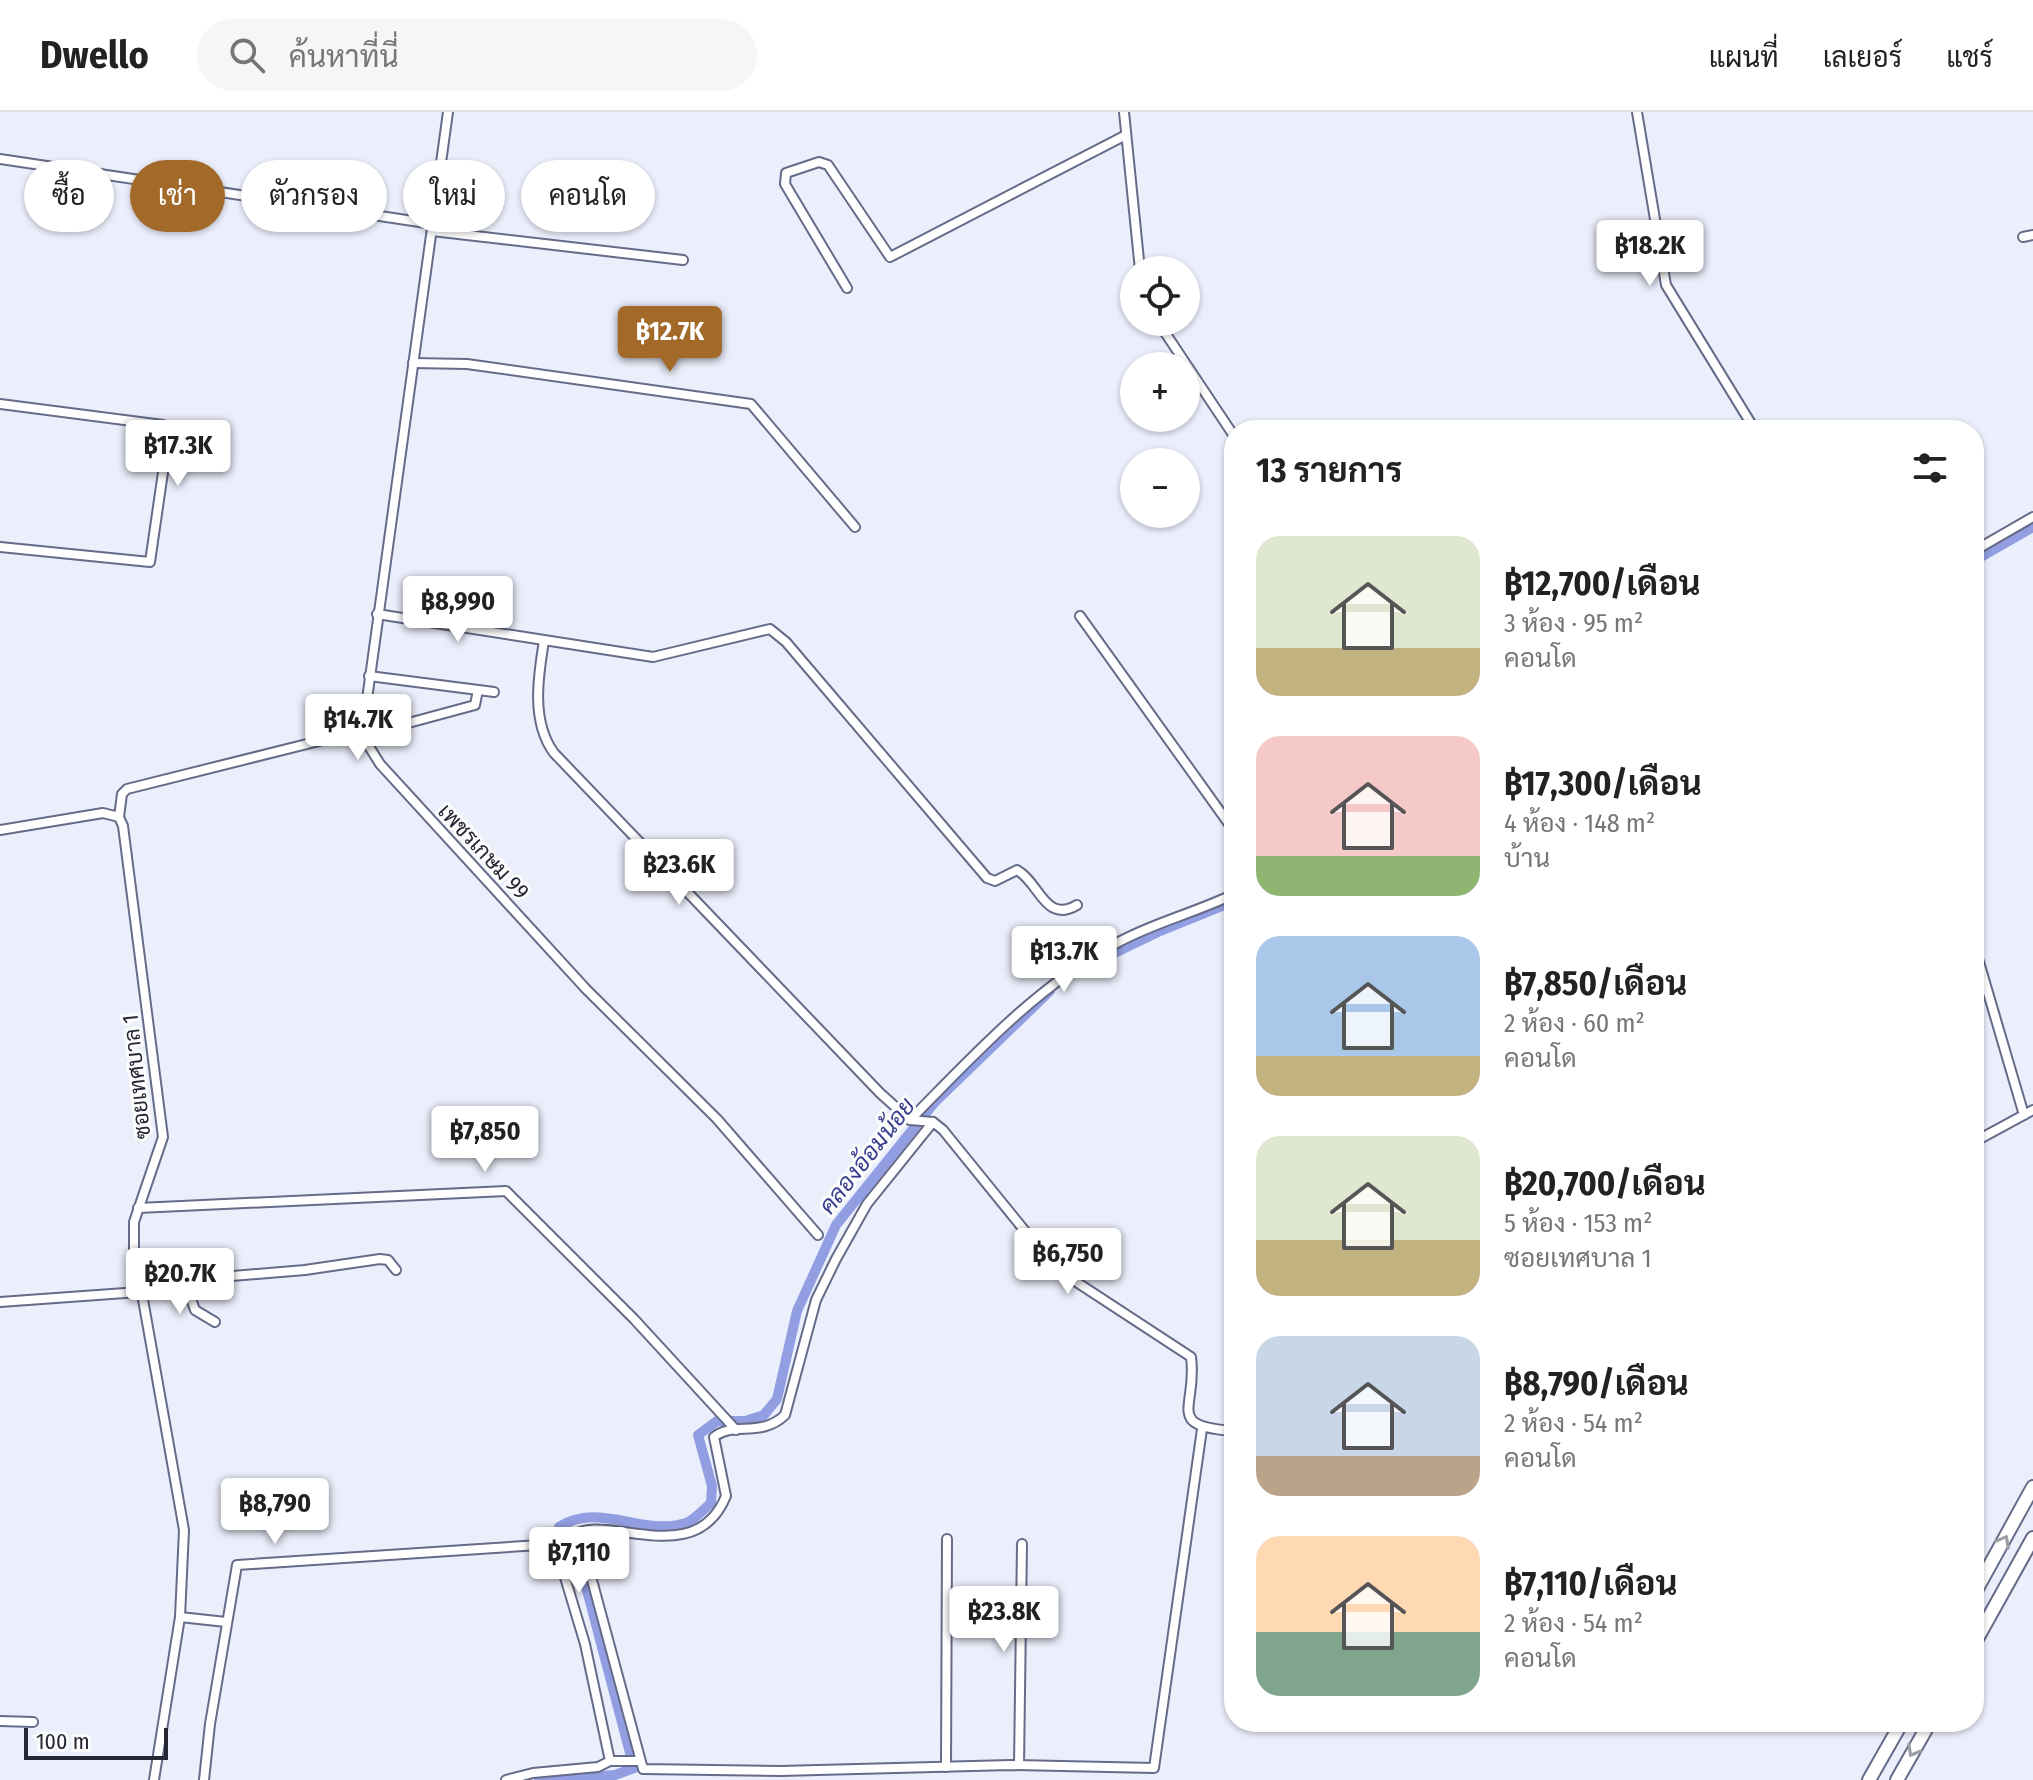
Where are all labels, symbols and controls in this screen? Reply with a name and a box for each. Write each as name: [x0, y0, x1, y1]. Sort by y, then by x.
search box: [197, 19, 757, 91]
text: Dwello: [40, 32, 149, 78]
icon: search: [225, 33, 269, 77]
text: ค้นหาที่นี่: [289, 39, 399, 75]
text: แผนที่: [1709, 41, 1779, 74]
text: เลเยอร์: [1823, 41, 1902, 74]
text: แชร์: [1946, 41, 1993, 74]
chip: ซื้อ: [24, 160, 114, 232]
chip: เช่า: [130, 160, 225, 232]
chip: ตัวกรอง: [241, 160, 387, 232]
chip: ใหม่: [403, 160, 505, 232]
chip: คอนโด: [521, 160, 655, 232]
pin: ฿18.2K: [1585, 220, 1715, 288]
text: ฿18.2K: [1615, 230, 1685, 261]
map controls: [1120, 256, 1200, 528]
button: locate: [1120, 256, 1200, 336]
pin: ฿12.7K: [605, 306, 735, 374]
text: ฿12.7K: [636, 316, 704, 347]
button: +: [1120, 352, 1200, 432]
pin: ฿17.3K: [113, 420, 243, 488]
text: ฿17.3K: [144, 430, 212, 461]
icon: filters: [1908, 446, 1952, 490]
button: −: [1120, 448, 1200, 528]
text: 13 รายการ: [1256, 450, 1402, 491]
text: ฿12,700/เดือน: [1504, 563, 1701, 604]
icon: home: [1320, 568, 1416, 664]
pin: ฿8,990: [393, 576, 523, 644]
text: ฿8,990: [421, 586, 495, 617]
text: 3 ห้อง · 95 m²: [1504, 608, 1643, 639]
text: คอนโด: [1504, 643, 1577, 674]
pin: ฿14.7K: [293, 694, 423, 762]
text: ฿14.7K: [323, 704, 393, 735]
text: ฿17,300/เดือน: [1504, 763, 1702, 804]
icon: home: [1320, 768, 1416, 864]
street label: เพชรเกษม 99: [432, 798, 535, 905]
text: 4 ห้อง · 148 m²: [1504, 808, 1655, 839]
pin: ฿23.6K: [614, 839, 744, 907]
text: บ้าน: [1504, 843, 1550, 874]
text: ฿23.6K: [643, 849, 715, 880]
pin: ฿13.7K: [999, 926, 1129, 994]
text: ฿13.7K: [1030, 936, 1098, 967]
text: ฿7,850/เดือน: [1504, 963, 1687, 1004]
icon: home: [1320, 968, 1416, 1064]
text: 2 ห้อง · 60 m²: [1504, 1008, 1645, 1039]
street label: ซอยเทศบาล 1: [117, 1013, 156, 1140]
text: คอนโด: [1504, 1043, 1577, 1074]
water label: คลองอ้อมน้อย: [813, 1092, 921, 1220]
pin: ฿7,850: [420, 1106, 550, 1174]
text: ฿7,850: [449, 1116, 521, 1147]
text: ฿20,700/เดือน: [1504, 1163, 1706, 1204]
icon: home: [1320, 1168, 1416, 1264]
text: 5 ห้อง · 153 m²: [1504, 1208, 1652, 1239]
pin: ฿6,750: [1003, 1228, 1133, 1296]
text: ฿6,750: [1032, 1238, 1104, 1269]
text: ซอยเทศบาล 1: [1504, 1243, 1652, 1274]
pin: ฿20.7K: [115, 1248, 245, 1316]
text: ฿20.7K: [144, 1258, 216, 1289]
text: ฿8,790/เดือน: [1504, 1363, 1689, 1404]
icon: home: [1320, 1368, 1416, 1464]
text: 2 ห้อง · 54 m²: [1504, 1408, 1643, 1439]
text: คอนโด: [1504, 1443, 1577, 1474]
pin: ฿8,790: [210, 1478, 340, 1546]
text: ฿8,790: [239, 1488, 311, 1519]
pin: ฿7,110: [514, 1527, 644, 1595]
one-way arrow: [1994, 1534, 2009, 1549]
text: ฿7,110: [547, 1537, 611, 1568]
text: ฿7,110/เดือน: [1504, 1563, 1678, 1604]
icon: home: [1320, 1568, 1416, 1664]
pin: ฿23.8K: [939, 1586, 1069, 1654]
text: ฿23.8K: [968, 1596, 1040, 1627]
text: 2 ห้อง · 54 m²: [1504, 1608, 1643, 1639]
text: คอนโด: [1504, 1643, 1577, 1674]
scale bar: [24, 1724, 168, 1760]
text: 100 m: [36, 1728, 90, 1755]
one-way arrow: [1907, 1742, 1923, 1757]

